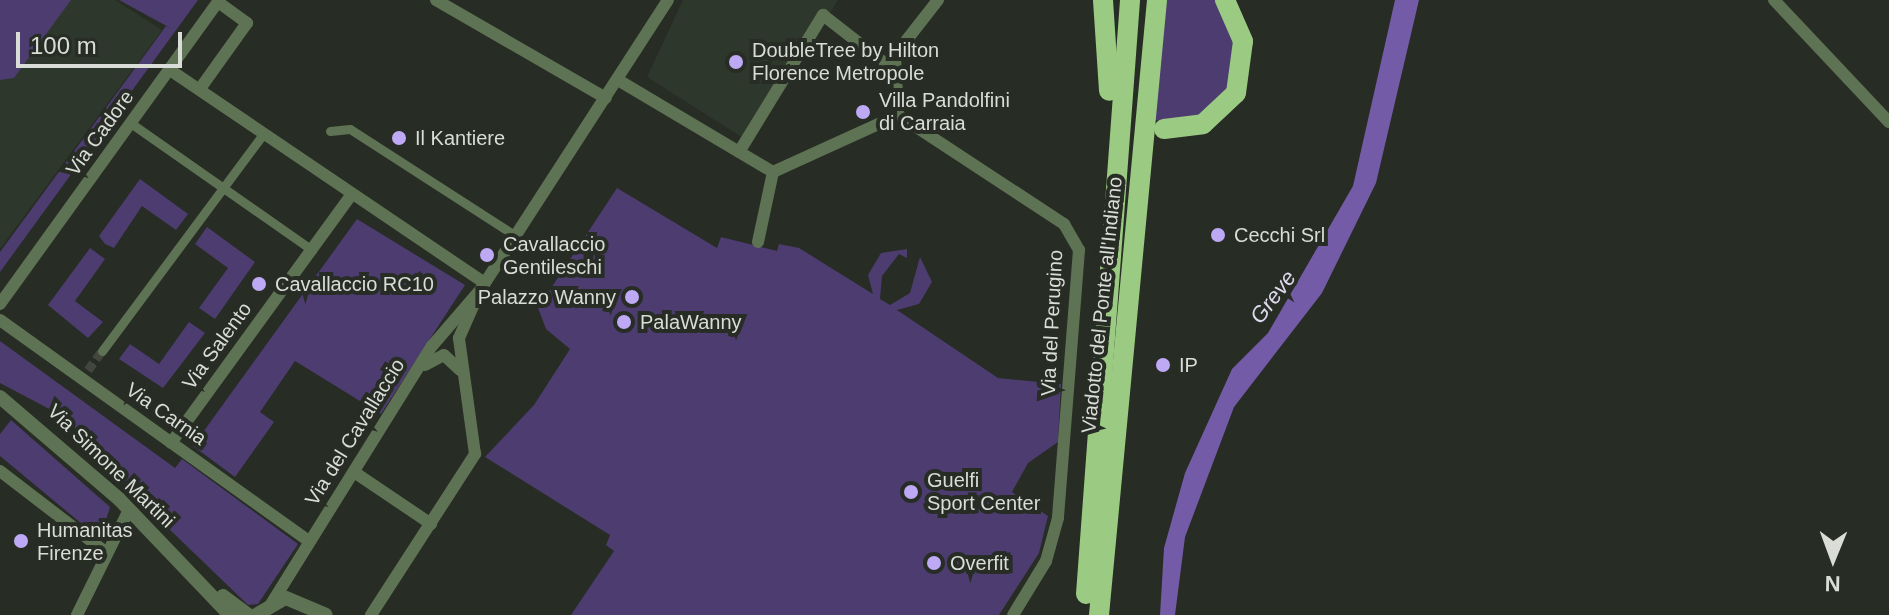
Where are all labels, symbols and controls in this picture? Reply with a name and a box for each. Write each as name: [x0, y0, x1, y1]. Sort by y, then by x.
scale bar: [20, 16, 186, 66]
text: 100 m: [30, 32, 97, 59]
place label: DoubleTree by Hilton Florence Metropole: [752, 38, 939, 85]
marker: DoubleTree by Hilton Florence Metropole: [727, 53, 745, 71]
street label: Via Cadore: [61, 86, 139, 180]
place label: Villa Pandolfini di Carraia: [879, 88, 1010, 135]
marker: Villa Pandolfini di Carraia: [854, 103, 872, 121]
place label: Il Kantiere: [415, 126, 505, 150]
marker: Il Kantiere: [390, 129, 408, 147]
street label: Viadotto del Ponte all'Indiano: [1077, 175, 1127, 435]
place label: Cecchi Srl: [1234, 223, 1325, 247]
marker: Cecchi Srl: [1209, 226, 1227, 244]
place label: Cavallaccio Gentileschi: [503, 232, 605, 279]
marker: Cavallaccio Gentileschi: [478, 246, 496, 264]
street label: Via del Perugino: [1036, 249, 1068, 397]
water label: Greve: [1244, 265, 1302, 329]
place label: Cavallaccio RC10: [275, 272, 434, 296]
marker: Cavallaccio RC10: [250, 275, 268, 293]
place label: Palazzo Wanny: [478, 285, 616, 309]
marker: Palazzo Wanny: [623, 288, 641, 306]
street label: Via Salento: [177, 298, 257, 394]
place label: PalaWanny: [640, 310, 742, 334]
marker: PalaWanny: [615, 313, 633, 331]
place label: IP: [1179, 353, 1198, 377]
street label: Via del Cavallaccio: [300, 354, 410, 510]
marker: IP: [1154, 356, 1172, 374]
street label: Via Carnia: [121, 377, 211, 451]
street label: Via Simone Martini: [42, 399, 180, 533]
place label: Guelfi Sport Center: [927, 468, 1040, 515]
marker: Guelfi Sport Center: [902, 483, 920, 501]
place label: Humanitas Firenze: [37, 518, 133, 565]
north arrow: [1793, 519, 1873, 599]
marker: Humanitas Firenze: [12, 532, 30, 550]
place label: Overfit: [950, 551, 1009, 575]
marker: Overfit: [925, 554, 943, 572]
text: N: [1824, 571, 1841, 596]

